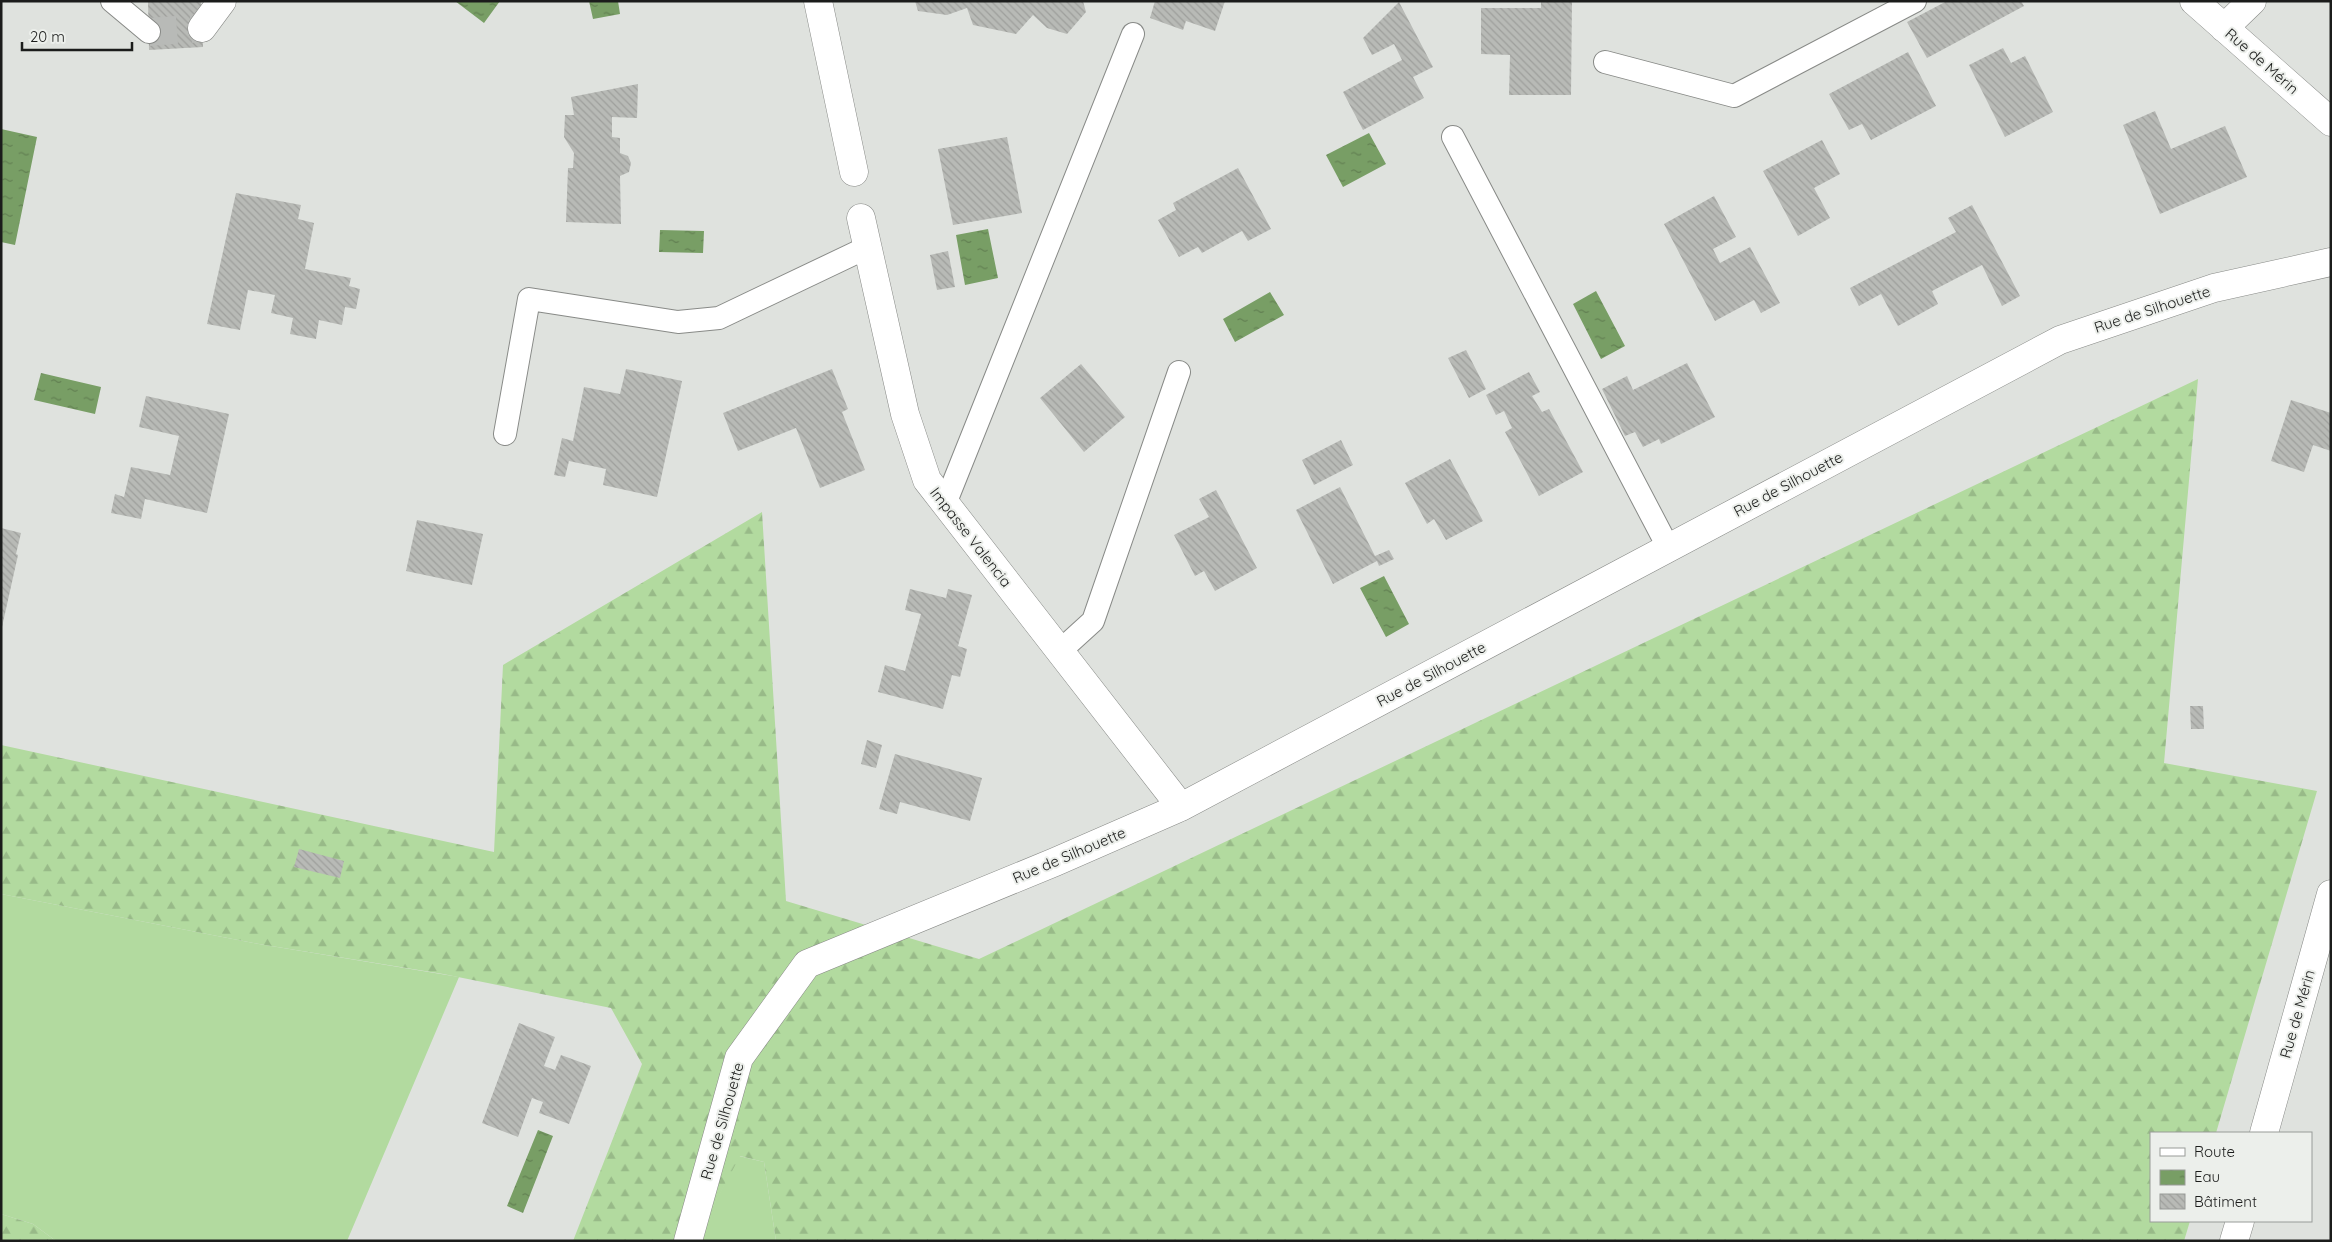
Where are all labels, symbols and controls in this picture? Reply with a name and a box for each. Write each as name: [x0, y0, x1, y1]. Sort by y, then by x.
scale bar: [22, 20, 132, 52]
street label: Rue de Mérin: [2221, 24, 2303, 98]
text: 20 m: [30, 27, 65, 46]
street label: Rue de Silhouette: [2092, 281, 2212, 337]
street label: Rue de Silhouette: [1730, 447, 1846, 521]
street label: Impasse Valencia: [926, 483, 1016, 591]
street label: Rue de Silhouette: [1373, 637, 1489, 711]
street label: Rue de Silhouette: [1010, 823, 1128, 887]
street label: Rue de Mérin: [2275, 968, 2319, 1060]
street label: Rue de Silhouette: [696, 1060, 748, 1182]
legend: [2150, 1132, 2312, 1222]
text: Route: [2194, 1142, 2235, 1161]
text: Eau: [2194, 1167, 2220, 1186]
text: Bâtiment: [2194, 1192, 2257, 1211]

